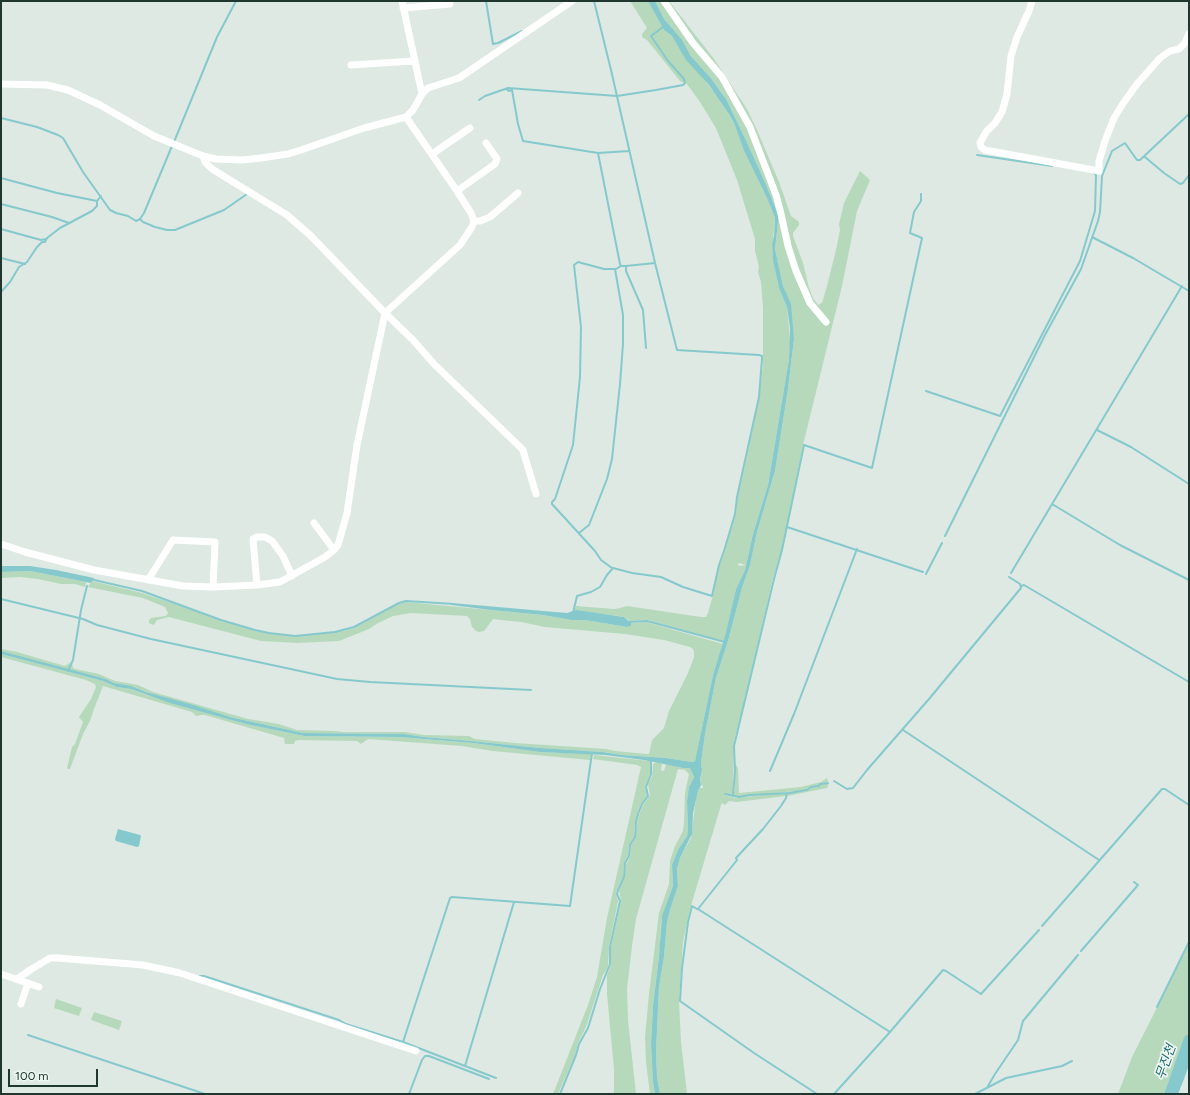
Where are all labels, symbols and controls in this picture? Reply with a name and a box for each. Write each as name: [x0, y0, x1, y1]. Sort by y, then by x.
water label: 무진천: [1153, 1042, 1179, 1082]
scale bar: [10, 1061, 100, 1087]
text: 100 m: [15, 1069, 49, 1083]

